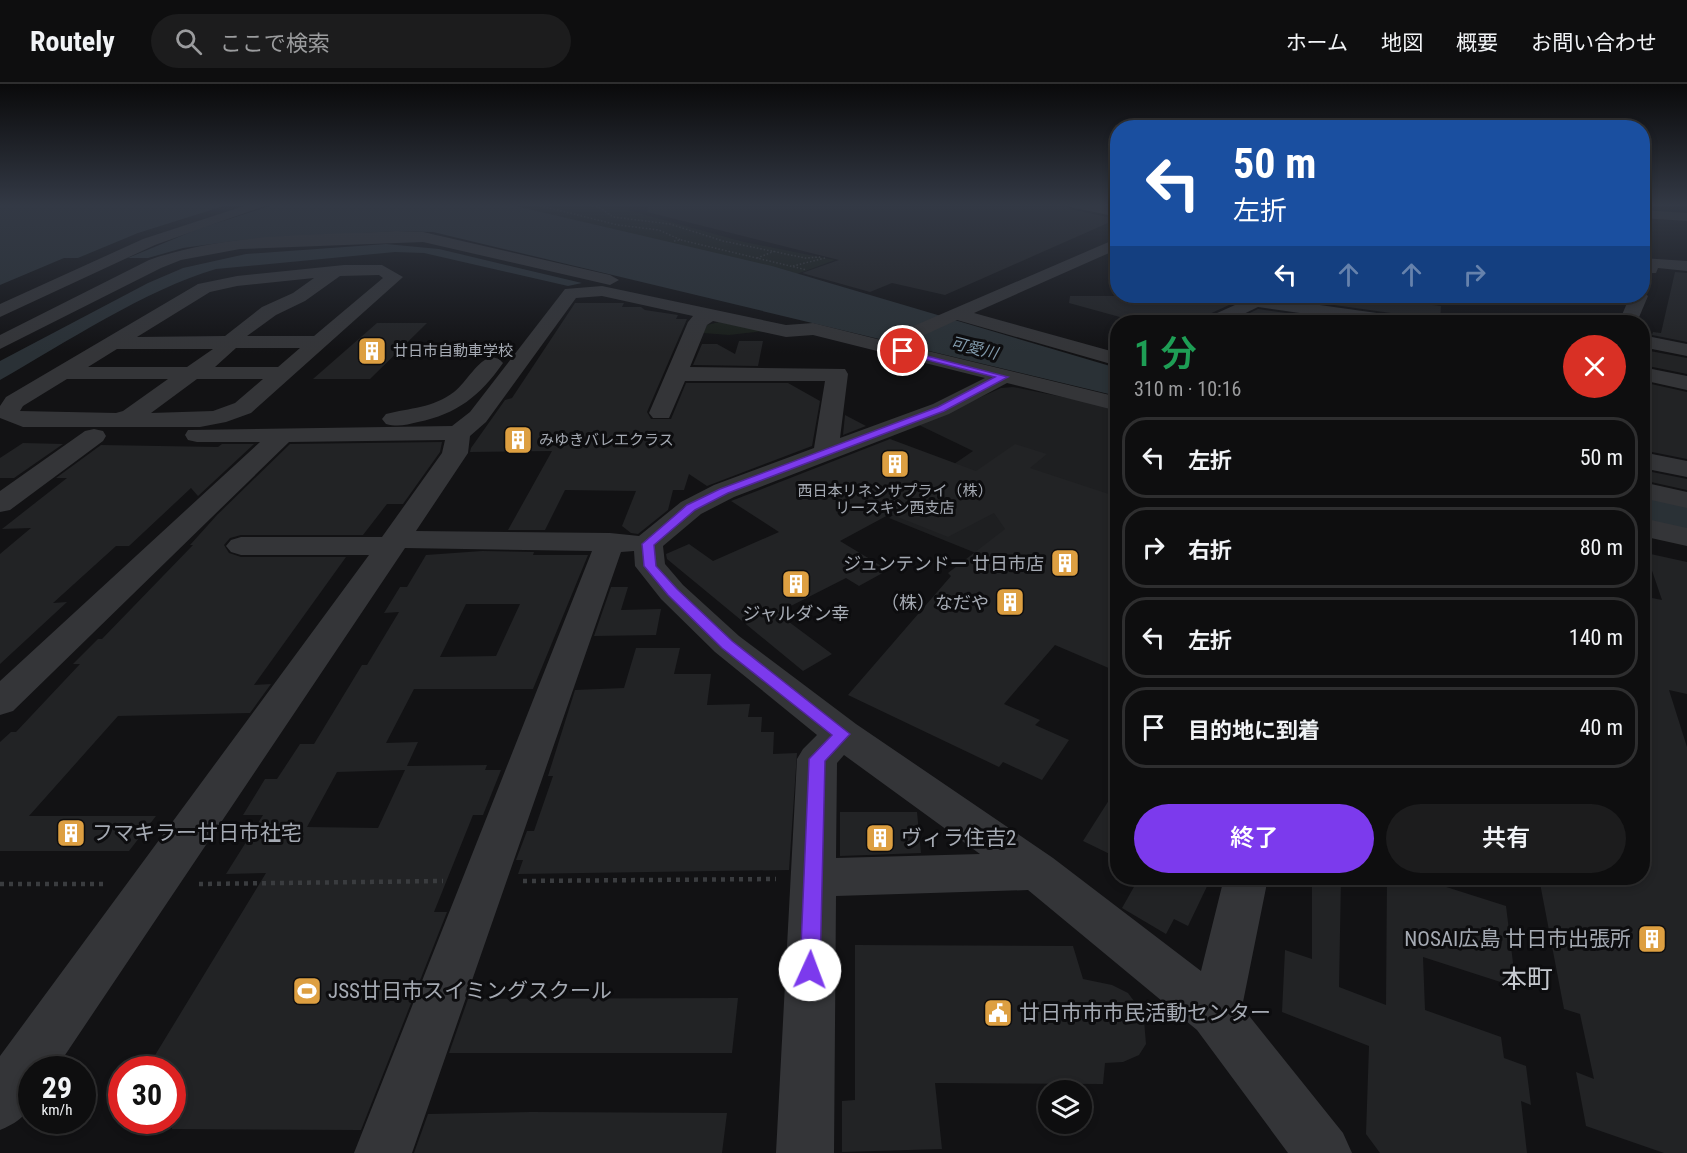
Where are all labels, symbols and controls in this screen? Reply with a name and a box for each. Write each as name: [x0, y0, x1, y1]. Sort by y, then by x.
search box: [151, 14, 571, 68]
text: Routely: [30, 25, 115, 58]
icon: search: [172, 25, 205, 58]
text: ここで検索: [220, 31, 330, 56]
text: ホーム: [1286, 31, 1348, 55]
text: 地図: [1381, 31, 1423, 55]
text: 概要: [1456, 31, 1498, 55]
text: お問い合わせ: [1531, 31, 1657, 55]
text: 50 m: [1233, 139, 1316, 188]
icon: left: [1134, 144, 1212, 222]
text: 左折: [1233, 195, 1287, 227]
icon: left: [1269, 258, 1302, 291]
icon: ahead: [1332, 258, 1365, 291]
icon: ahead: [1395, 258, 1428, 291]
icon: right: [1458, 258, 1491, 291]
pin: [877, 325, 928, 376]
water label: 可愛川: [948, 333, 1002, 364]
text: 1 分: [1134, 333, 1196, 375]
icon: arrive: [886, 334, 919, 367]
building icon: 廿日市自動車学校: [356, 335, 388, 367]
button: close: [1563, 335, 1626, 398]
place label: 廿日市自動車学校: [393, 342, 513, 360]
text: 310 m · 10:16: [1134, 377, 1241, 401]
building icon: みゆきバレエクラス: [502, 424, 534, 456]
place label: みゆきバレエクラス: [539, 431, 674, 449]
icon: left: [1137, 441, 1170, 474]
text: 50 m: [1580, 445, 1623, 470]
building icon: 西日本リネンサプライ（株） リースキン西支店: [879, 448, 911, 480]
text: 左折: [1188, 448, 1232, 473]
place label: 西日本リネンサプライ（株） リースキン西支店: [797, 482, 993, 517]
icon: right: [1137, 531, 1170, 564]
text: 80 m: [1580, 535, 1623, 560]
text: 右折: [1188, 538, 1232, 563]
building icon: ジュンテンドー 廿日市店: [1049, 547, 1081, 579]
place label: ジュンテンドー 廿日市店: [843, 553, 1044, 574]
building icon: ジャルダン幸: [780, 568, 812, 600]
building icon: （株）なだや: [994, 586, 1026, 618]
place label: （株）なだや: [881, 592, 989, 613]
place label: ジャルダン幸: [742, 603, 850, 624]
icon: left: [1137, 621, 1170, 654]
text: 140 m: [1569, 625, 1623, 650]
text: 左折: [1188, 628, 1232, 653]
icon: arrive: [1137, 711, 1170, 744]
text: 40 m: [1580, 715, 1623, 740]
text: 目的地に到着: [1188, 718, 1320, 743]
button: 終了: [1134, 804, 1374, 873]
button: 共有: [1386, 804, 1626, 873]
building icon: フマキラー廿日市社宅: [55, 817, 87, 849]
place label: フマキラー廿日市社宅: [92, 821, 302, 845]
building icon: ヴィラ住吉2: [864, 822, 896, 854]
place label: ヴィラ住吉2: [901, 826, 1016, 850]
building icon: NOSAI広島 廿日市出張所: [1636, 923, 1668, 955]
place label: NOSAI広島 廿日市出張所: [1404, 927, 1631, 951]
position arrow: [778, 938, 842, 1002]
district label: 本町: [1501, 964, 1553, 994]
sports icon: JSS廿日市スイミングスクール: [291, 975, 323, 1007]
place label: JSS廿日市スイミングスクール: [328, 979, 612, 1003]
public building icon: 廿日市市市民活動センター: [982, 997, 1014, 1029]
place label: 廿日市市市民活動センター: [1019, 1001, 1271, 1025]
speed limit sign: 30: [108, 1056, 186, 1134]
text: 29: [42, 1070, 72, 1105]
map controls: [1038, 1080, 1092, 1134]
button: layers: [1038, 1080, 1092, 1134]
text: km/h: [42, 1101, 72, 1119]

